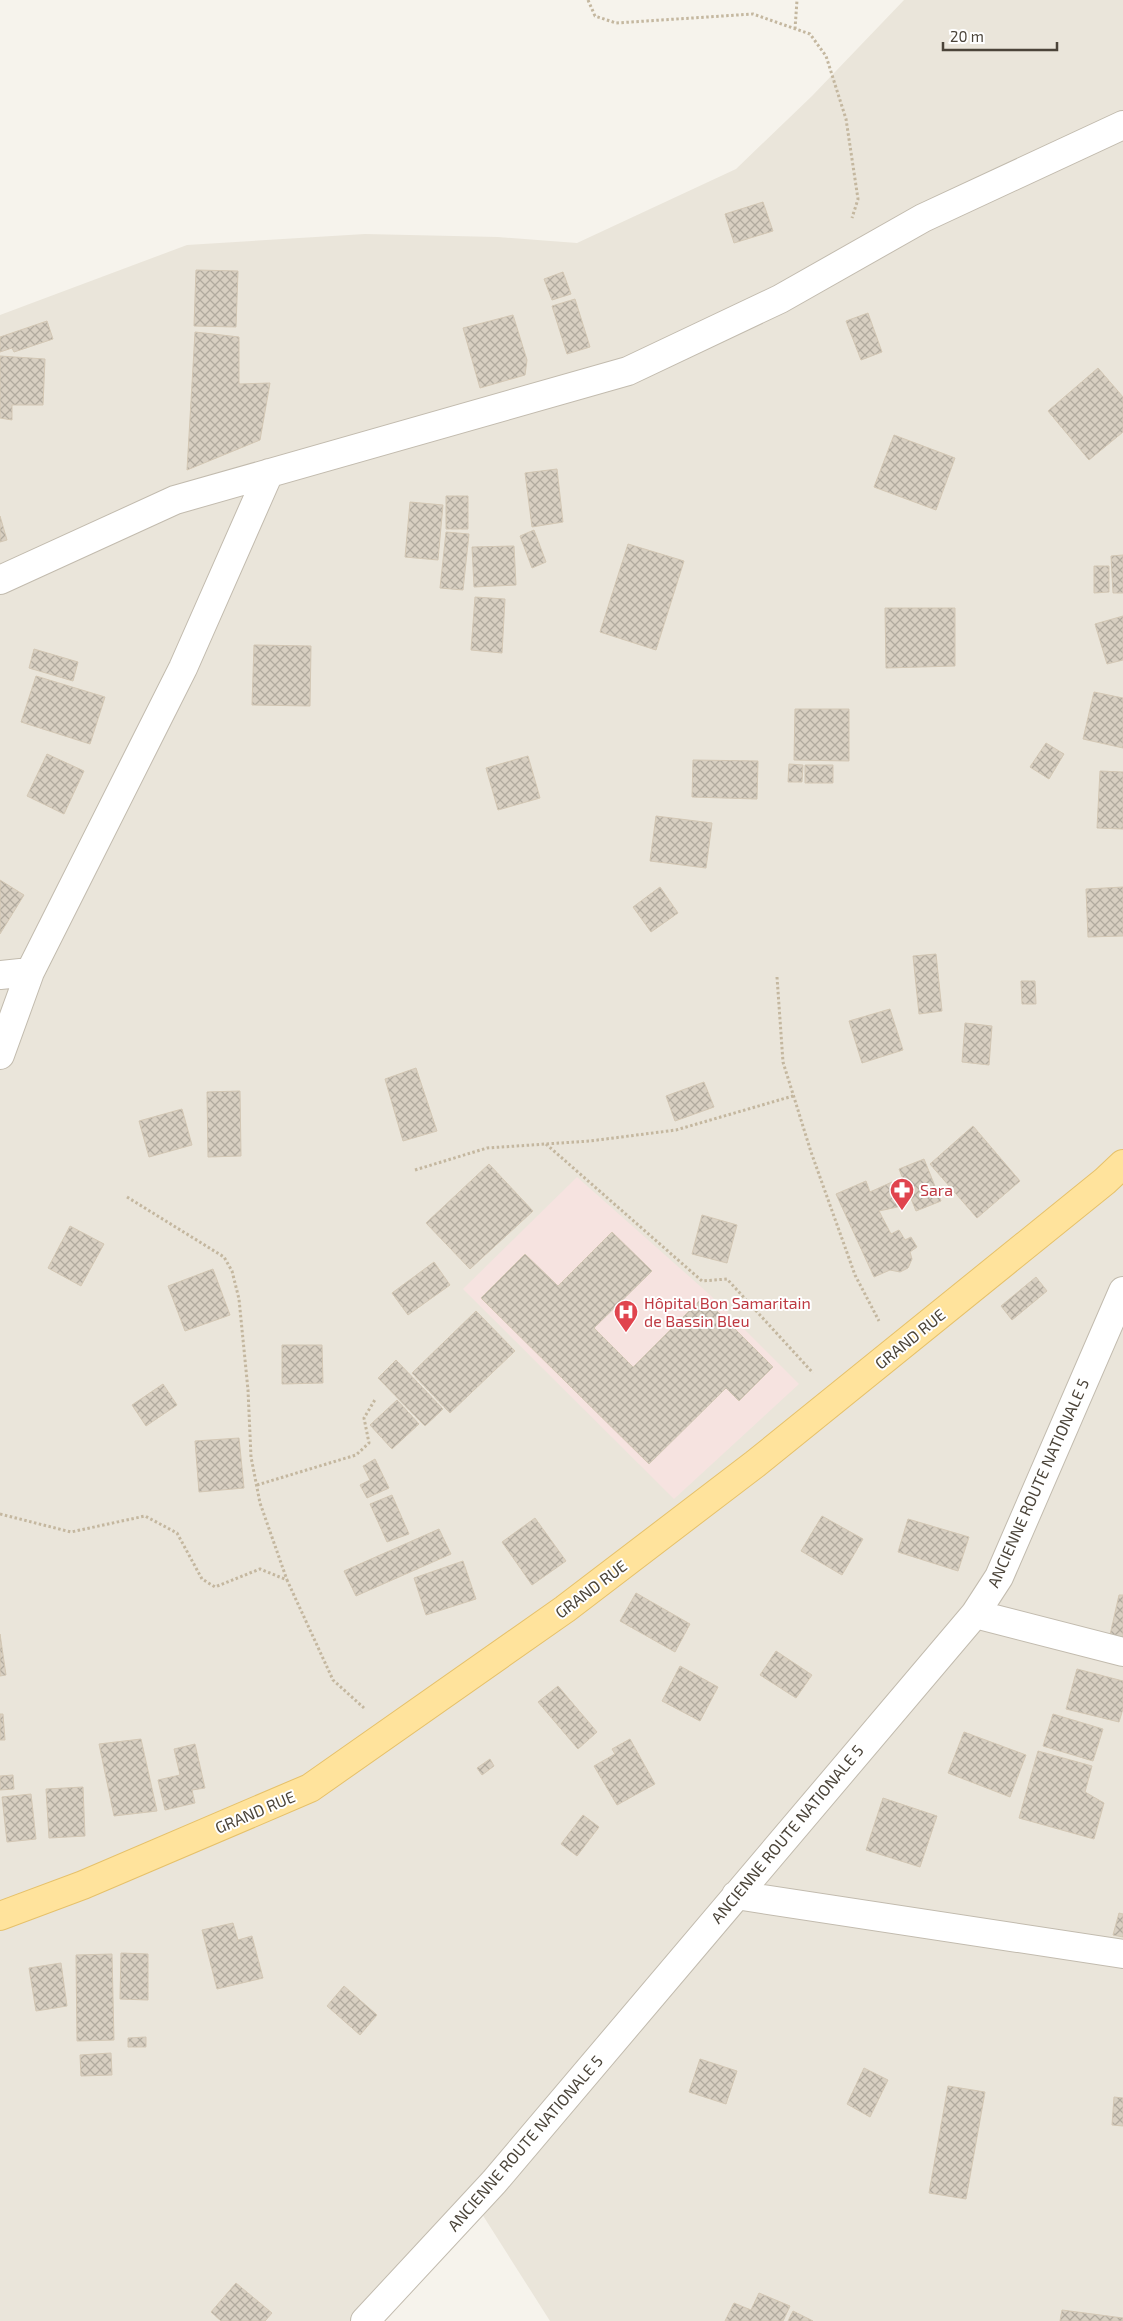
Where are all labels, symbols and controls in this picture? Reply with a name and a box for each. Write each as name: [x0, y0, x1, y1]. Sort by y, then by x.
scale bar: [943, 20, 1057, 52]
text: 20 m: [950, 27, 984, 45]
pharmacy icon: Sara: [889, 1177, 915, 1211]
place label: Sara: [920, 1180, 953, 1199]
place label: Hôpital Bon Samaritain de Bassin Bleu: [644, 1293, 811, 1330]
hospital icon: Hôpital Bon Samaritain de Bassin Bleu: [613, 1299, 639, 1333]
street label: GRAND RUE: [871, 1305, 949, 1373]
street label: ANCIENNE ROUTE NATIONALE 5: [983, 1375, 1092, 1590]
street label: GRAND RUE: [551, 1555, 630, 1622]
street label: ANCIENNE ROUTE NATIONALE 5: [706, 1741, 867, 1927]
street label: GRAND RUE: [212, 1786, 298, 1837]
street label: ANCIENNE ROUTE NATIONALE 5: [443, 2051, 606, 2234]

